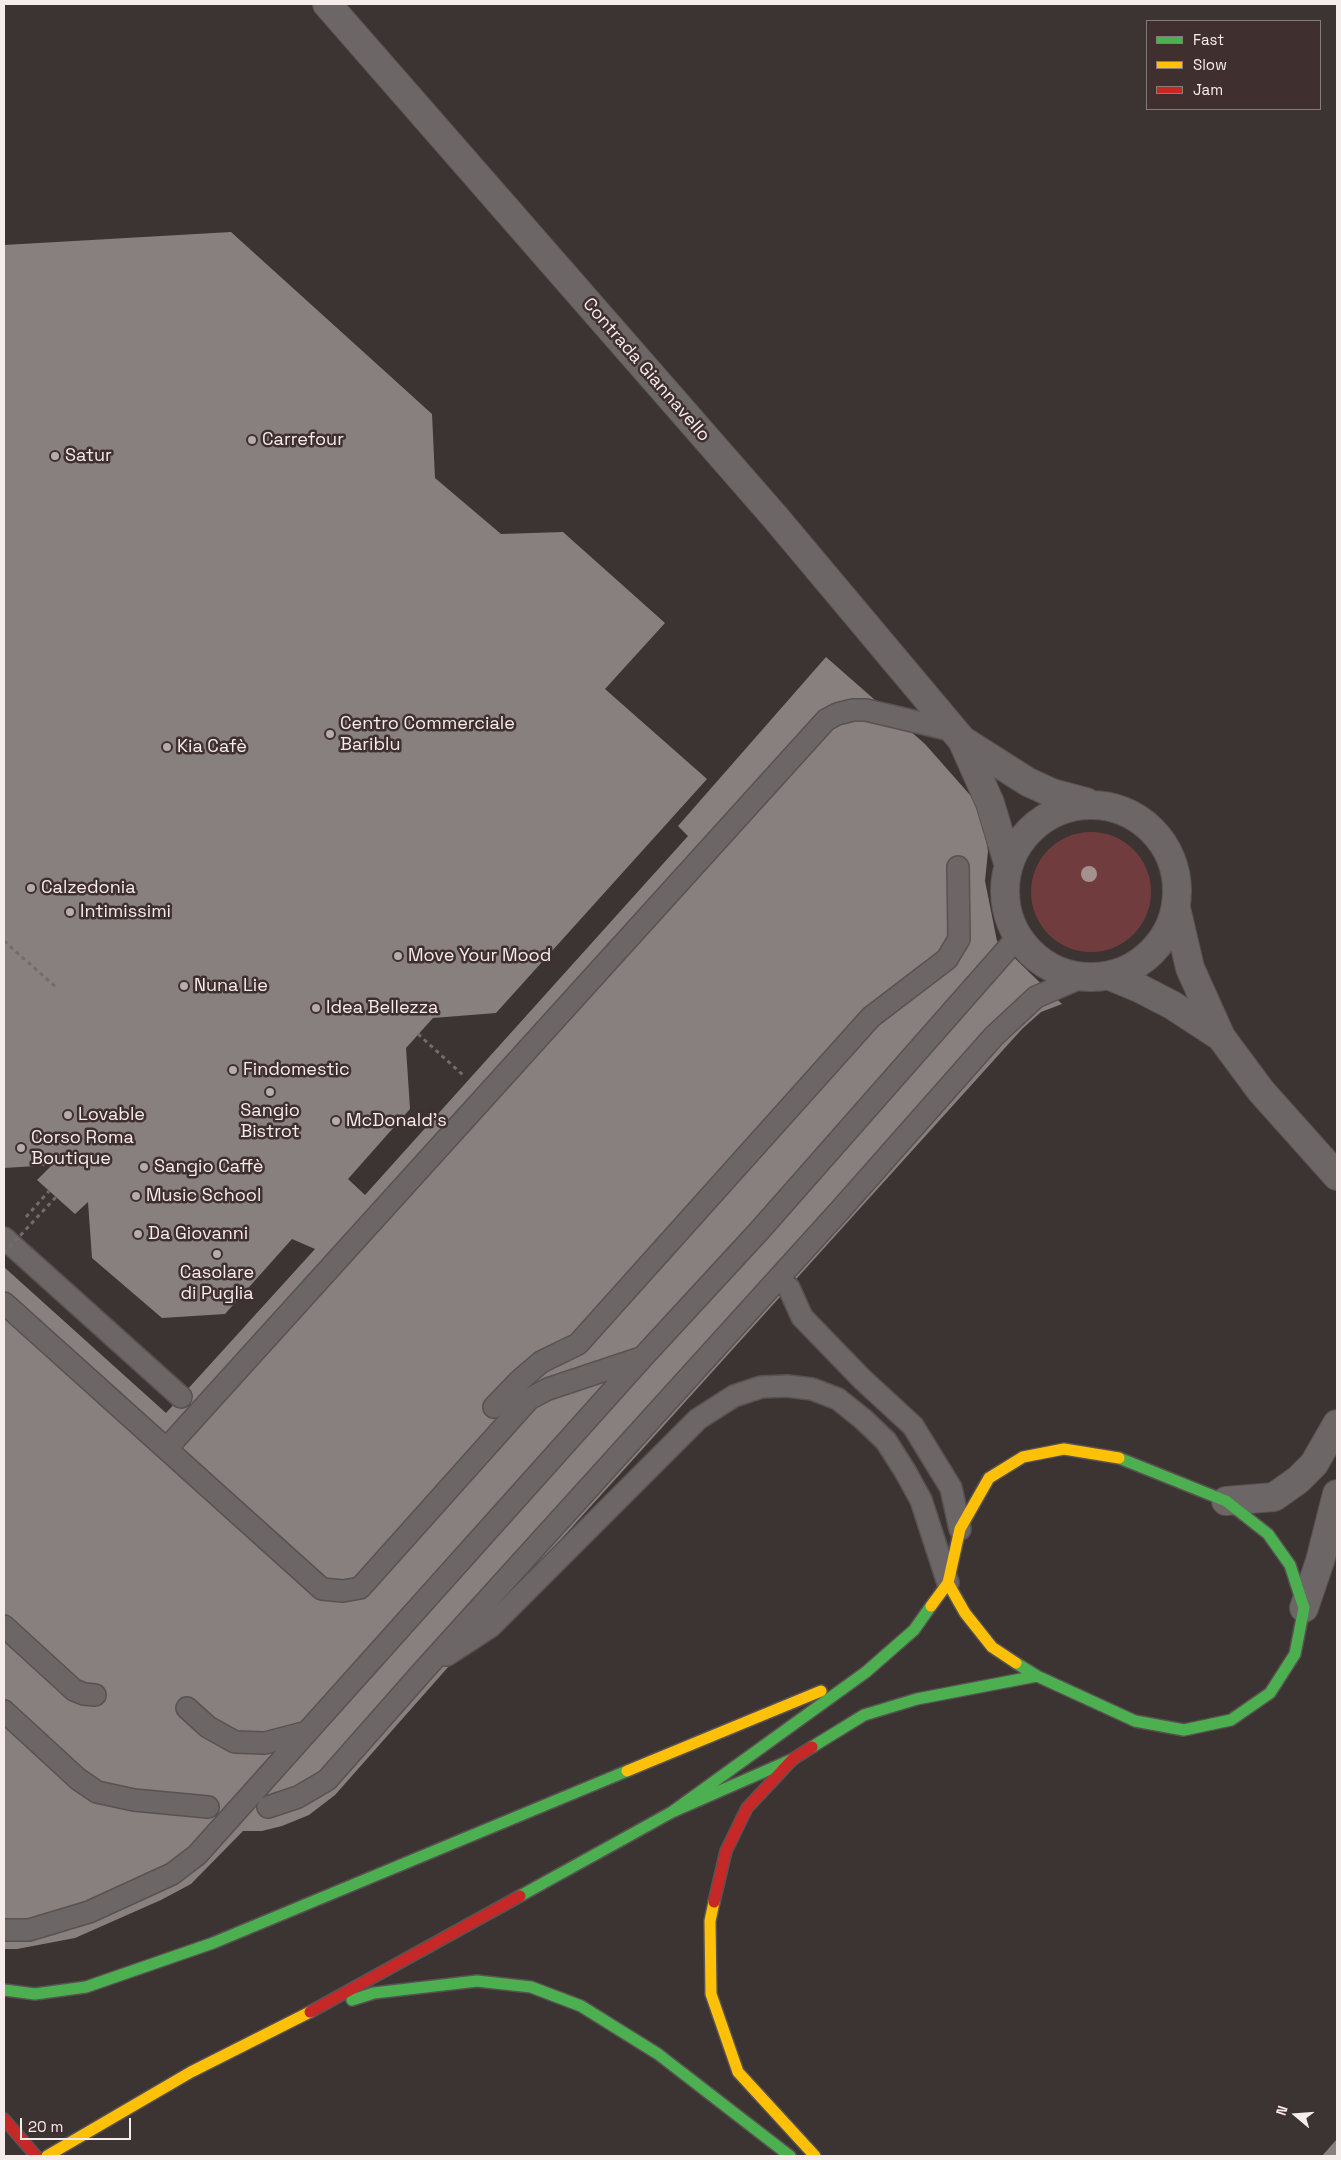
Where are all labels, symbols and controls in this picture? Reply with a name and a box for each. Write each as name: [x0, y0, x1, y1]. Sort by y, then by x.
legend: [1146, 20, 1321, 110]
text: Fast: [1193, 30, 1224, 49]
text: Slow: [1193, 55, 1227, 74]
text: Jam: [1193, 80, 1223, 99]
street label: Contrada Giannavello: [578, 294, 714, 446]
place label: Carrefour: [262, 429, 344, 451]
marker: Carrefour: [246, 434, 258, 446]
place label: Satur: [65, 445, 112, 467]
marker: Satur: [49, 450, 61, 462]
place label: Centro Commerciale Bariblu: [340, 713, 515, 756]
marker: Centro Commerciale Bariblu: [324, 728, 336, 740]
place label: Kia Cafè: [177, 736, 247, 758]
marker: Kia Cafè: [161, 741, 173, 753]
place label: Calzedonia: [41, 877, 136, 899]
marker: Calzedonia: [25, 882, 37, 894]
place label: Intimissimi: [80, 901, 171, 923]
marker: Intimissimi: [64, 906, 76, 918]
place label: Move Your Mood: [408, 945, 551, 967]
marker: Move Your Mood: [392, 950, 404, 962]
place label: Nuna Lie: [194, 975, 268, 997]
marker: Nuna Lie: [178, 980, 190, 992]
place label: Idea Bellezza: [326, 997, 438, 1019]
marker: Idea Bellezza: [310, 1002, 322, 1014]
place label: Findomestic: [243, 1059, 350, 1081]
marker: Findomestic: [227, 1064, 239, 1076]
marker: Sangio Bistrot: [264, 1086, 276, 1098]
place label: Sangio Bistrot: [240, 1100, 300, 1142]
place label: Lovable: [78, 1104, 145, 1126]
marker: Lovable: [62, 1109, 74, 1121]
place label: McDonald's: [346, 1110, 447, 1132]
marker: McDonald's: [330, 1115, 342, 1127]
place label: Corso Roma Boutique: [31, 1127, 134, 1170]
marker: Corso Roma Boutique: [15, 1142, 27, 1154]
place label: Sangio Caffè: [154, 1156, 263, 1178]
marker: Sangio Caffè: [138, 1161, 150, 1173]
place label: Music School: [146, 1185, 261, 1207]
marker: Music School: [130, 1190, 142, 1202]
place label: Da Giovanni: [148, 1223, 248, 1245]
marker: Da Giovanni: [132, 1228, 144, 1240]
marker: Casolare di Puglia: [211, 1248, 223, 1260]
place label: Casolare di Puglia: [180, 1262, 254, 1304]
north arrow: [1271, 2090, 1321, 2140]
text: N: [1272, 2103, 1292, 2118]
scale bar: [22, 2108, 134, 2140]
text: 20 m: [28, 2117, 63, 2136]

